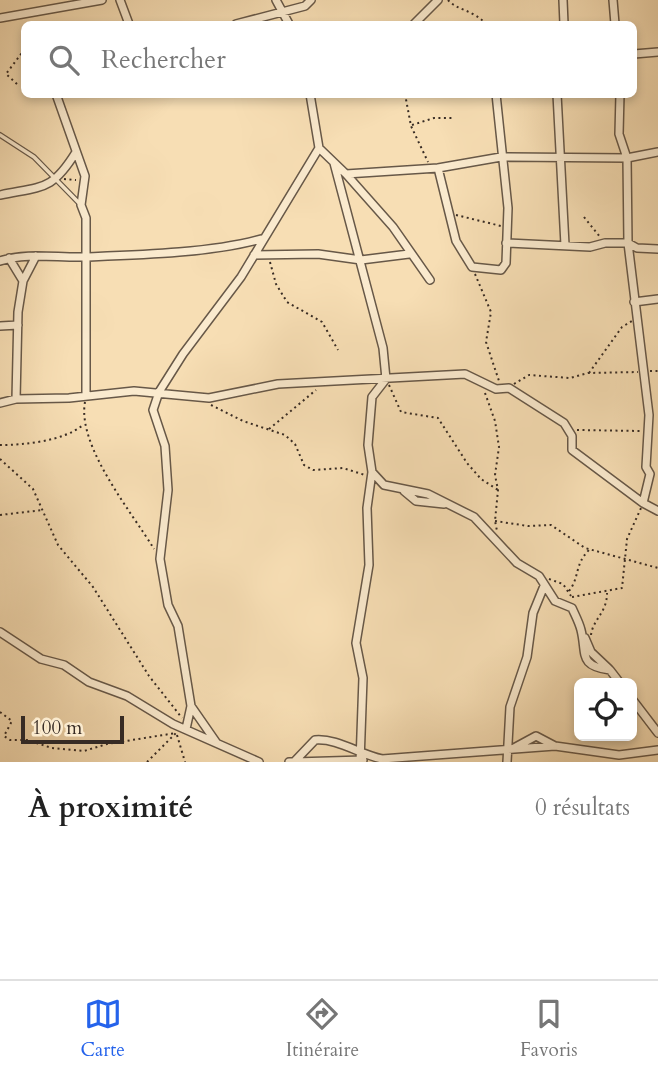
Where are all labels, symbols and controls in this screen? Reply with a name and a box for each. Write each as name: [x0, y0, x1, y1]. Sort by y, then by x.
search box: [21, 21, 637, 98]
icon: search: [45, 41, 83, 79]
text: Rechercher: [101, 42, 226, 77]
map controls: [574, 678, 637, 741]
button: locate: [574, 678, 637, 741]
scale bar: [21, 713, 124, 745]
text: 100 m: [32, 715, 82, 741]
text: À proximité: [28, 787, 193, 828]
text: 0 résultats: [535, 792, 630, 823]
tab: Carte: [80, 995, 125, 1063]
tab: Itinéraire: [286, 995, 359, 1063]
tab: Favoris: [520, 995, 578, 1063]

